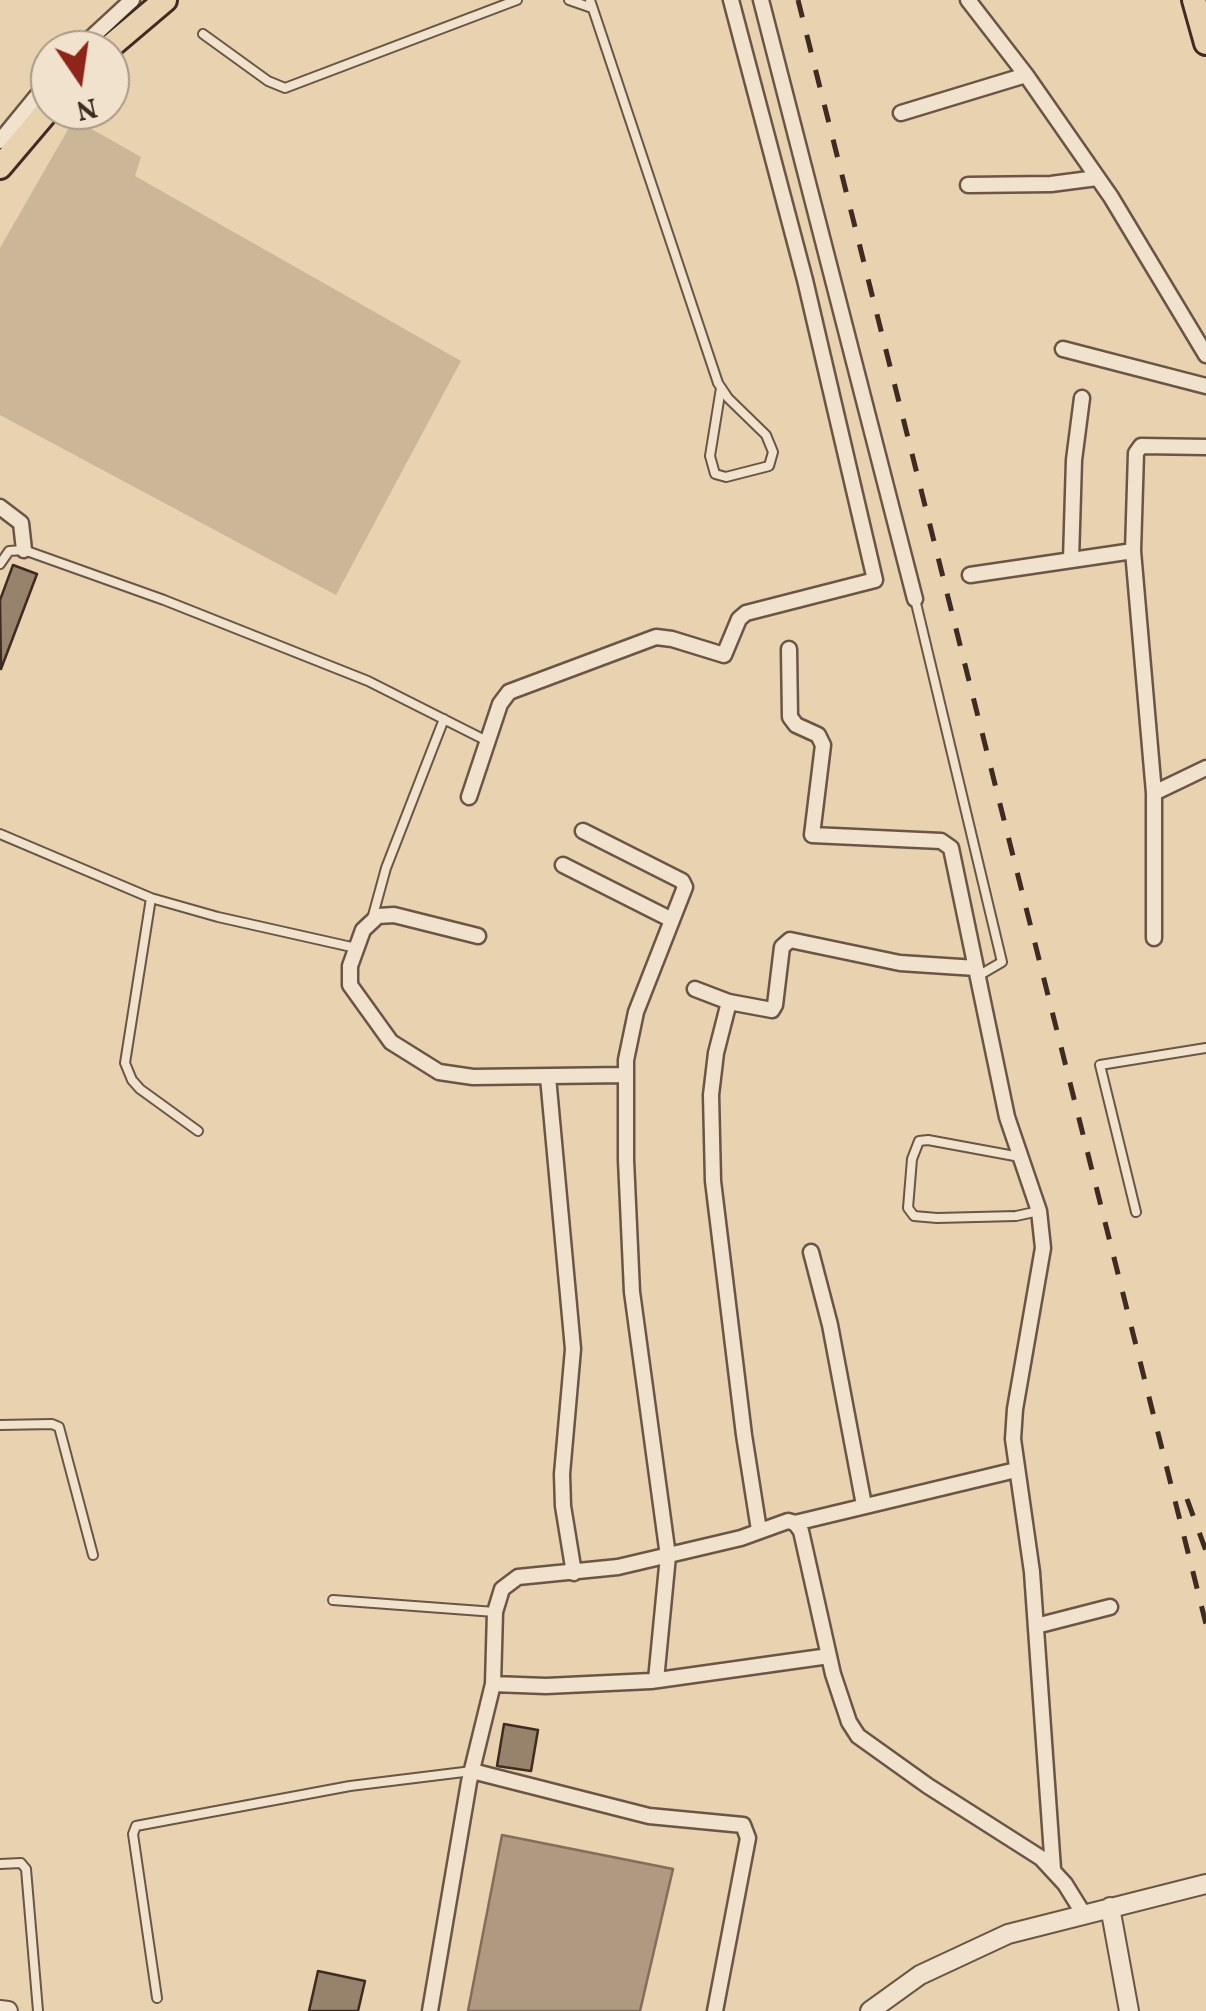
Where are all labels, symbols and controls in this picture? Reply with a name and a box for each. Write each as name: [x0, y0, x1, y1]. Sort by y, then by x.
north arrow: [30, 30, 130, 130]
text: N: [72, 86, 101, 129]

